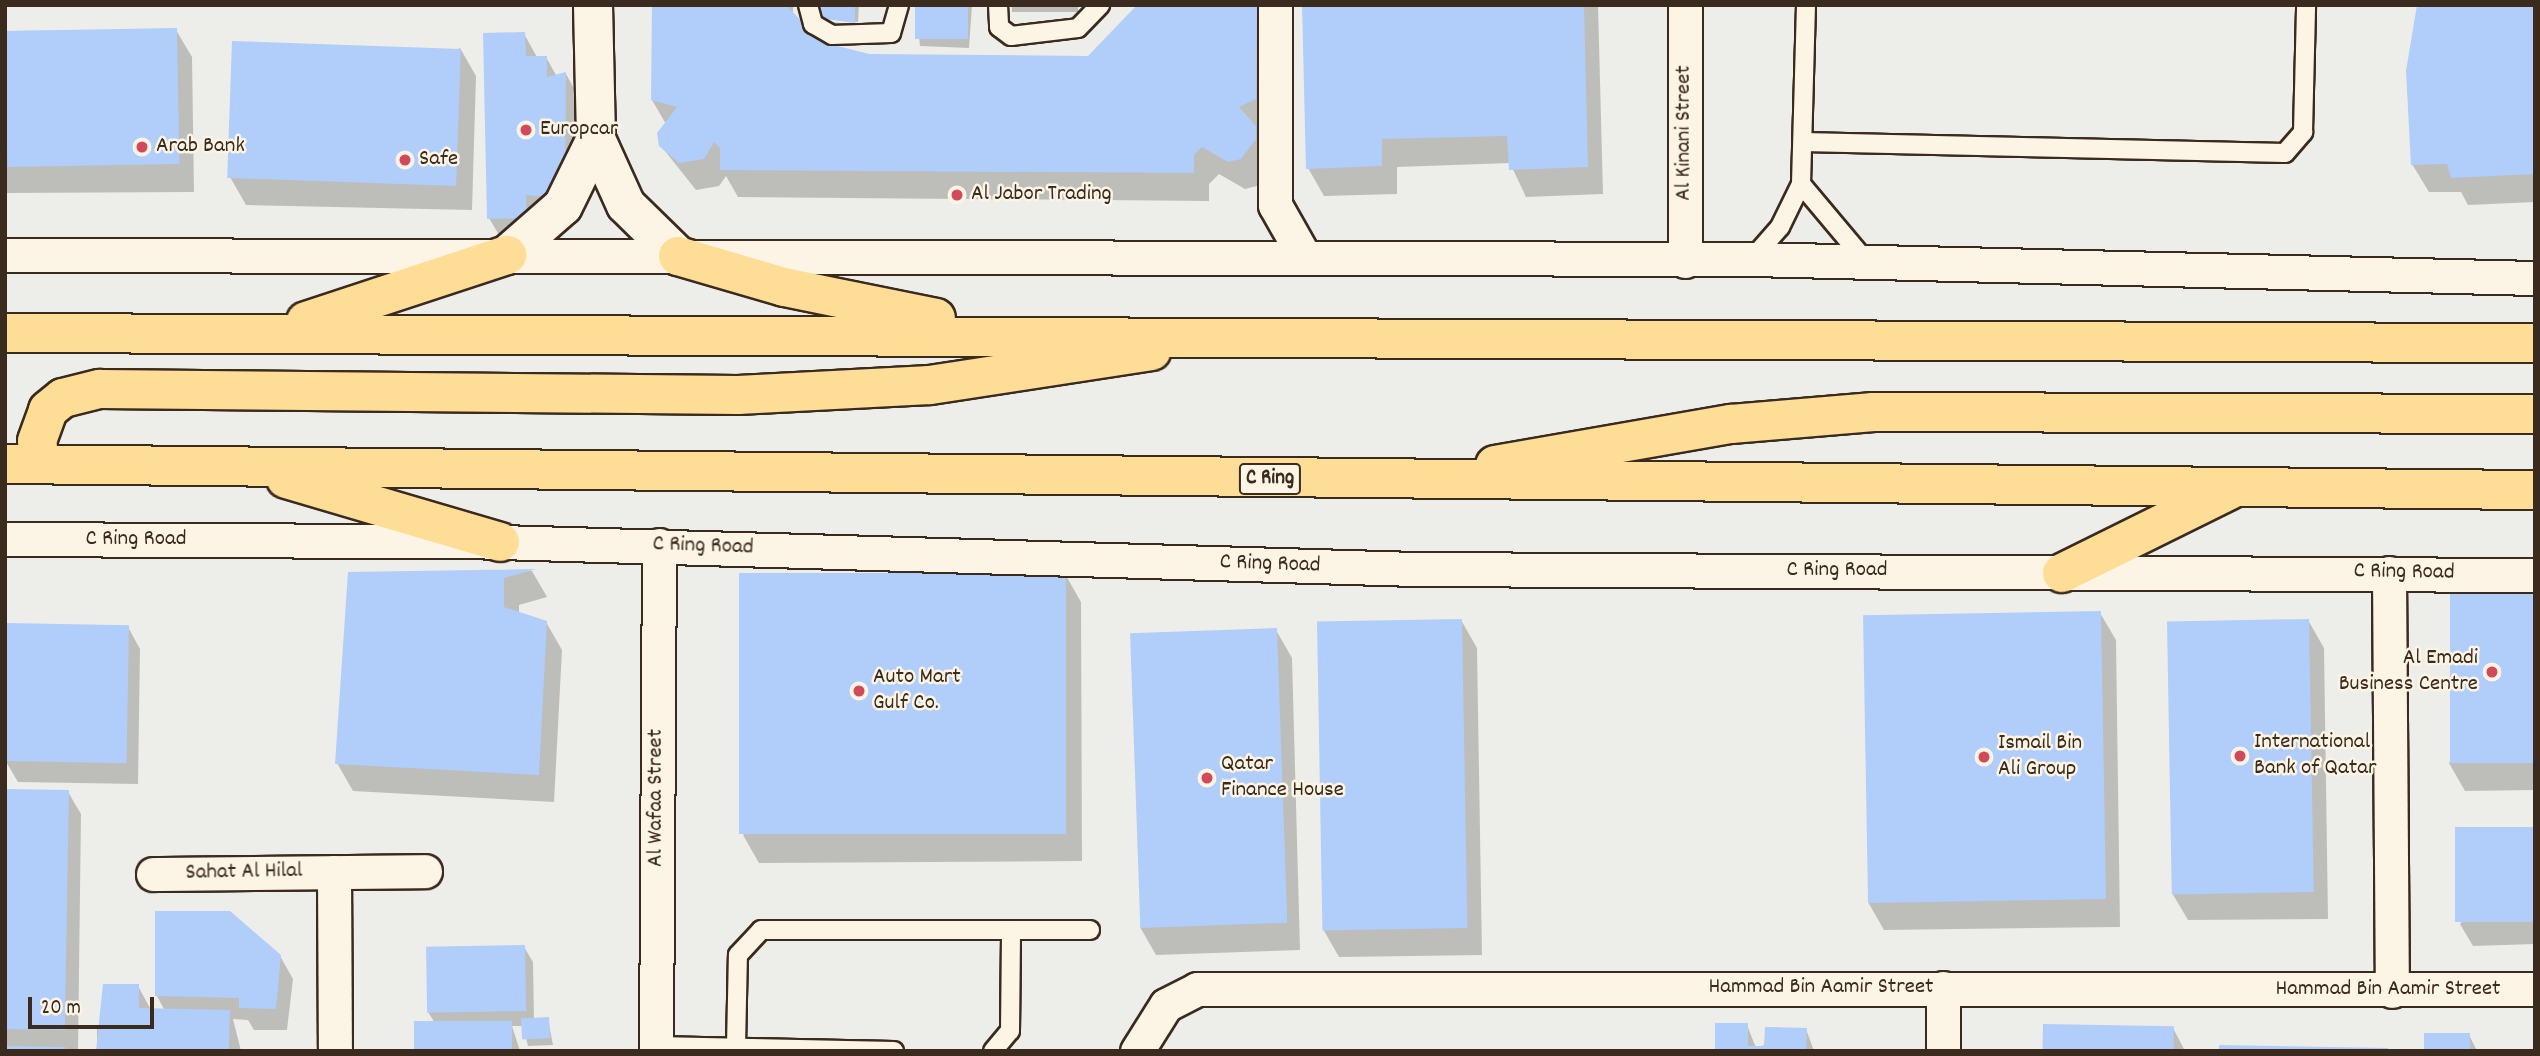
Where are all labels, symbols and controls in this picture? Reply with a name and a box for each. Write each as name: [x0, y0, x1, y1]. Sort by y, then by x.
street label: Al Kinani Street: [1671, 65, 1699, 201]
place label: Europcar: [540, 116, 618, 144]
marker: Europcar: [518, 122, 534, 138]
place label: Arab Bank: [156, 133, 245, 161]
marker: Arab Bank: [134, 139, 150, 155]
place label: Safe: [419, 146, 458, 174]
marker: Safe: [397, 152, 413, 168]
place label: Al Jabor Trading: [971, 181, 1112, 209]
marker: Al Jabor Trading: [949, 187, 965, 203]
road number: C Ring: [1238, 462, 1302, 496]
street label: C Ring Road: [85, 526, 187, 554]
street label: C Ring Road: [652, 531, 754, 563]
street label: C Ring Road: [1219, 549, 1321, 581]
street label: C Ring Road: [1786, 557, 1888, 585]
street label: C Ring Road: [2353, 558, 2455, 588]
place label: Al Emadi Business Centre: [2339, 645, 2478, 699]
place label: Auto Mart Gulf Co.: [873, 664, 961, 718]
marker: Al Emadi Business Centre: [2484, 664, 2500, 680]
marker: Auto Mart Gulf Co.: [851, 683, 867, 699]
street label: Al Wafaa Street: [643, 729, 671, 867]
place label: International Bank of Qatar: [2254, 729, 2377, 783]
place label: Ismail Bin Ali Group: [1998, 730, 2082, 784]
marker: International Bank of Qatar: [2232, 748, 2248, 764]
marker: Ismail Bin Ali Group: [1976, 749, 1992, 765]
place label: Qatar Finance House: [1221, 751, 1344, 805]
marker: Qatar Finance House: [1199, 770, 1215, 786]
street label: Sahat Al Hilal: [185, 858, 303, 888]
street label: Hammad Bin Aamir Street: [1708, 974, 1934, 1002]
street label: Hammad Bin Aamir Street: [2275, 976, 2501, 1004]
scale bar: [32, 982, 158, 1026]
text: 20 m: [41, 994, 81, 1024]

